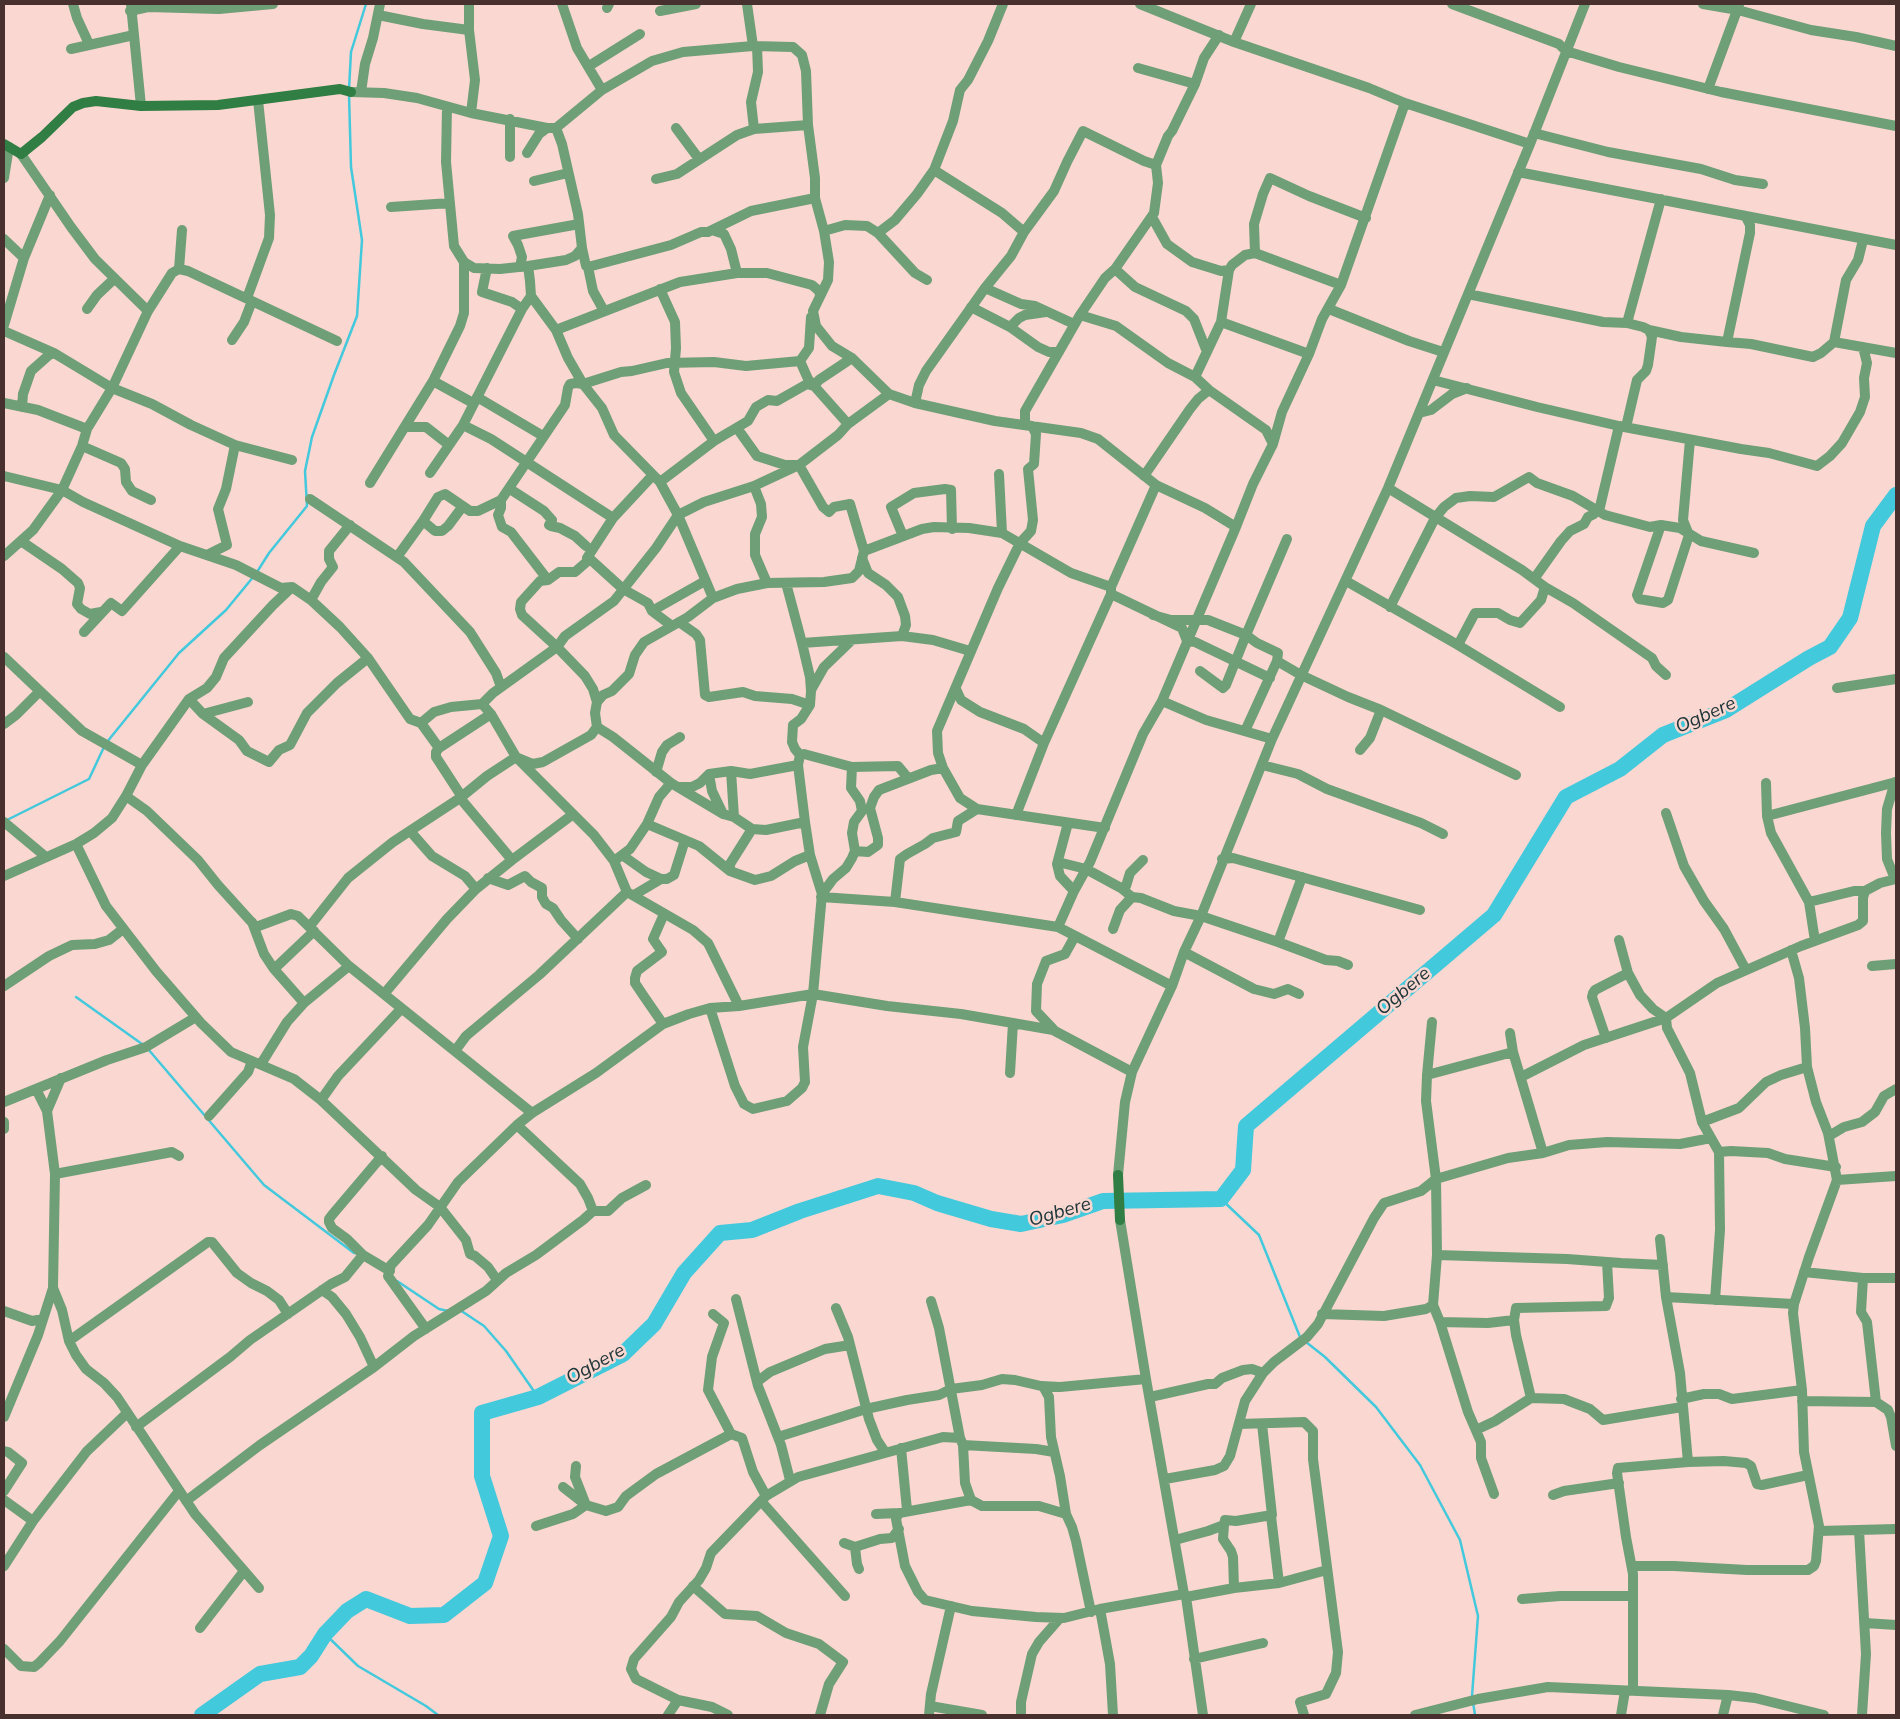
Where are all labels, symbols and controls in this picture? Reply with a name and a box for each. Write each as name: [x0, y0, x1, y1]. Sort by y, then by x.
water label: Ogbere: [1672, 693, 1740, 739]
water label: Ogbere: [1372, 963, 1436, 1021]
water label: Ogbere: [1026, 1193, 1094, 1233]
water label: Ogbere: [563, 1340, 629, 1390]

